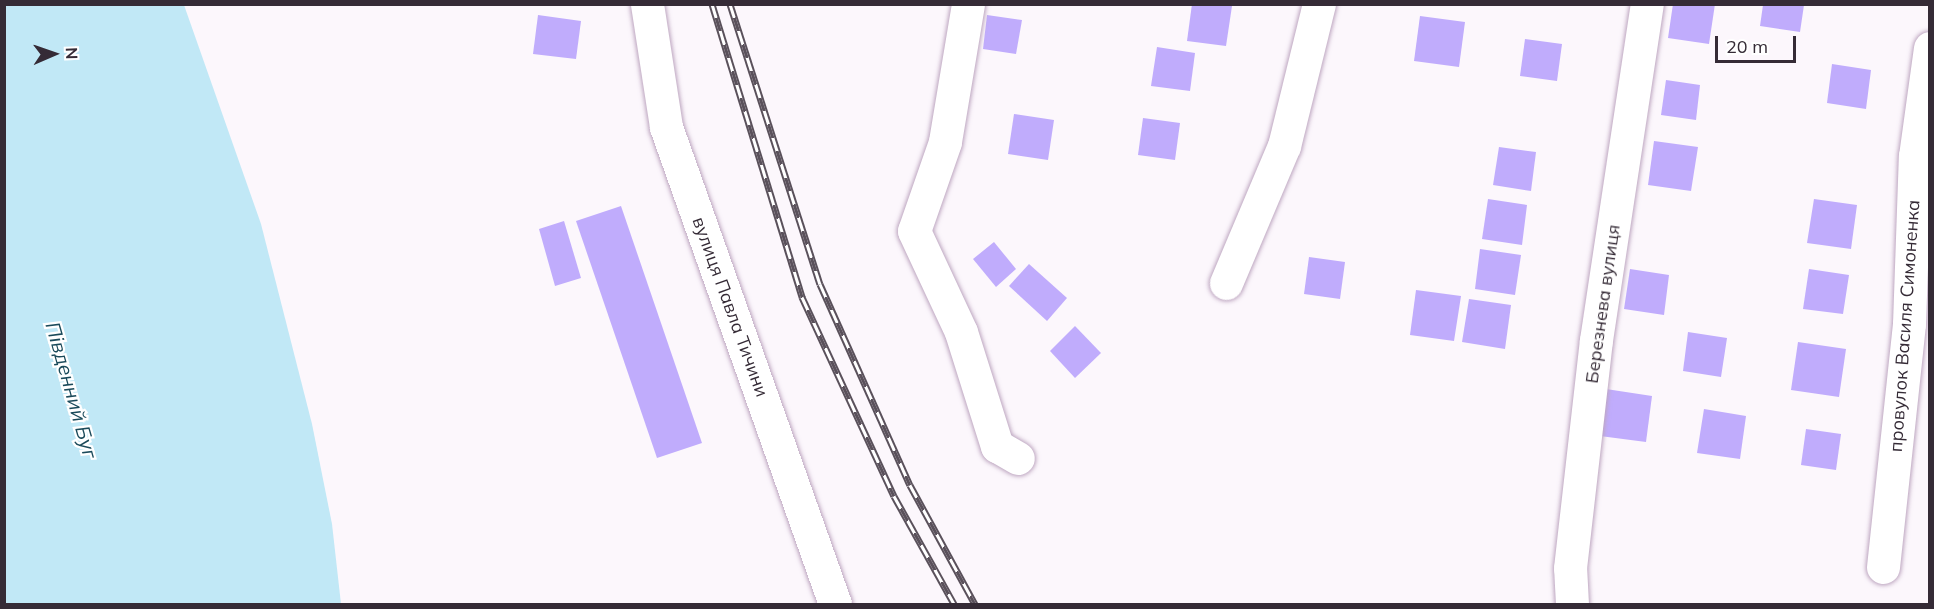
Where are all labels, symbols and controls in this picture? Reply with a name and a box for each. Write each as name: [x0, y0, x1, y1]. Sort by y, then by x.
north arrow: [24, 24, 84, 84]
scale bar: [1718, 24, 1799, 62]
text: 20 m: [1726, 35, 1768, 58]
text: N: [62, 47, 82, 60]
street label: провулок Василя Симоненка: [1885, 199, 1925, 453]
street label: вулиця Павла Тичини: [687, 214, 773, 400]
street label: Березнева вулиця: [1581, 223, 1625, 385]
water label: Південний Буг: [41, 319, 103, 461]

